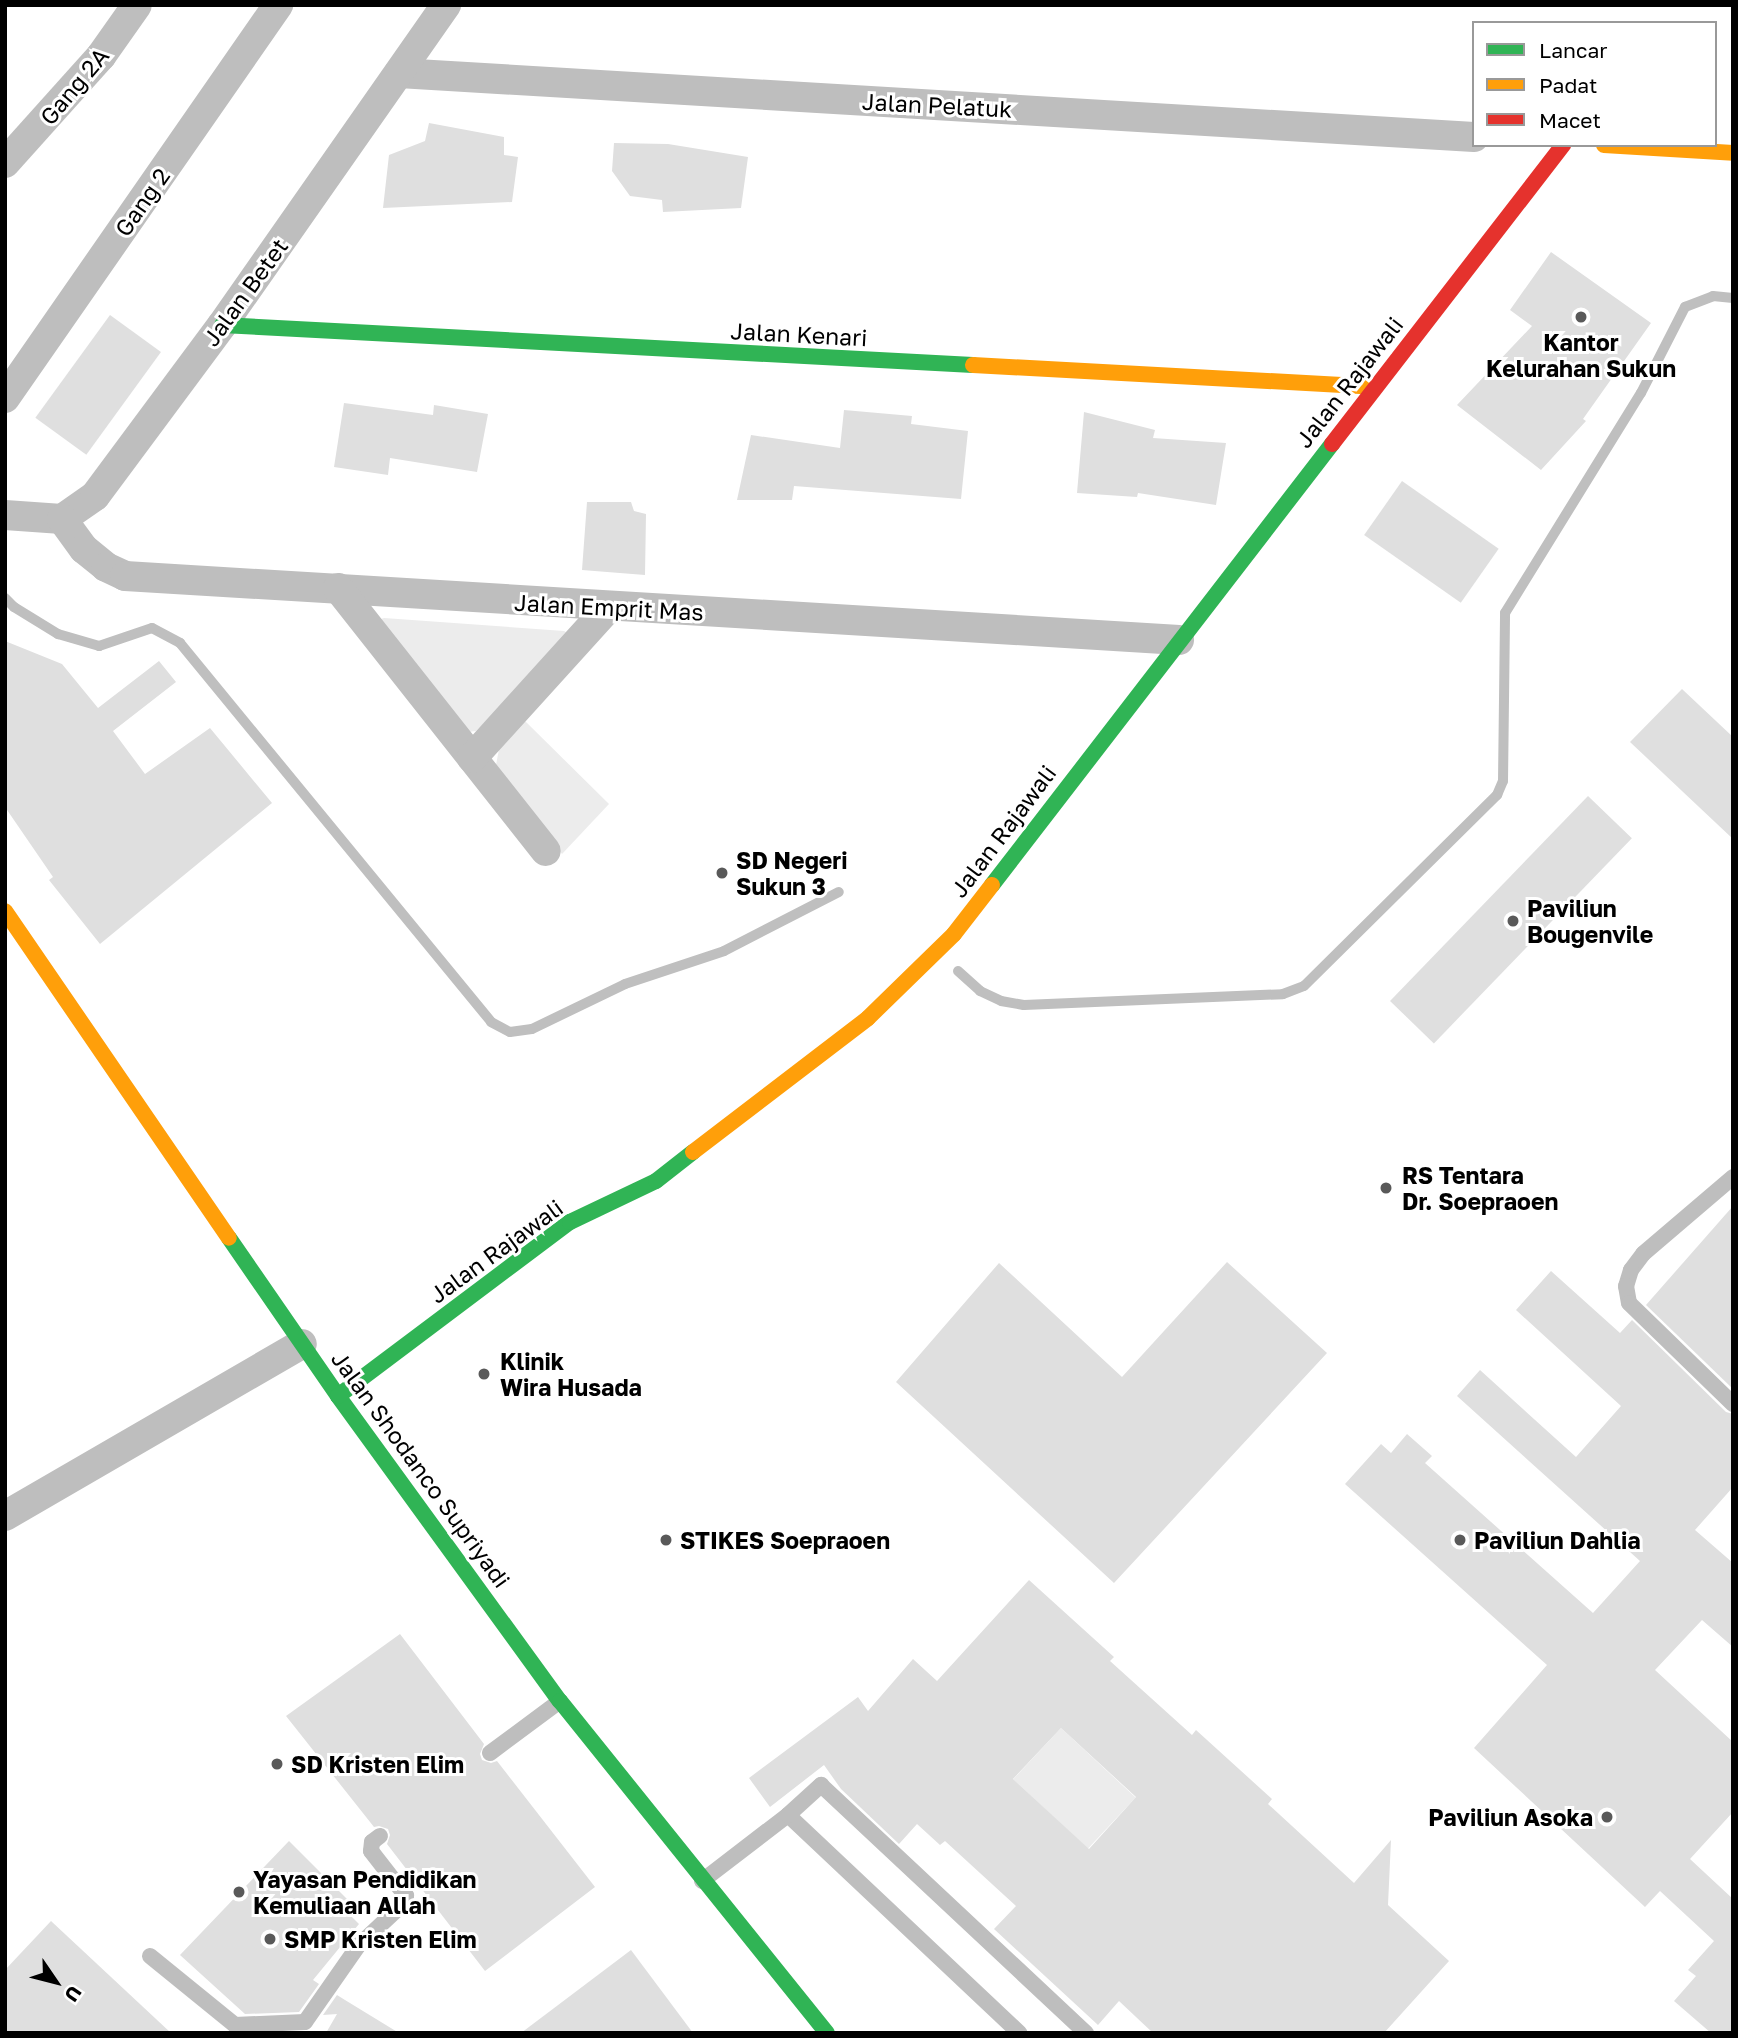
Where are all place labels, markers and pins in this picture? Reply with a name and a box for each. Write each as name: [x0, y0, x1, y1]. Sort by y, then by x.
marker: Kantor Kelurahan Sukun: [1573, 309, 1589, 325]
place label: Kantor Kelurahan Sukun: [1486, 328, 1676, 382]
place label: SD Negeri Sukun 3: [736, 846, 848, 900]
marker: SD Negeri Sukun 3: [714, 865, 730, 881]
place label: Paviliun Bougenvile: [1527, 894, 1653, 948]
marker: Paviliun Bougenvile: [1505, 913, 1521, 929]
place label: RS Tentara Dr. Soepraoen: [1402, 1161, 1558, 1215]
marker: RS Tentara Dr. Soepraoen: [1376, 1178, 1396, 1198]
place label: Klinik Wira Husada: [500, 1347, 642, 1401]
marker: Klinik Wira Husada: [474, 1364, 494, 1384]
place label: STIKES Soepraoen: [680, 1526, 890, 1554]
place label: Paviliun Dahlia: [1474, 1526, 1641, 1554]
marker: STIKES Soepraoen: [658, 1532, 674, 1548]
marker: Paviliun Dahlia: [1452, 1532, 1468, 1548]
place label: SD Kristen Elim: [291, 1750, 464, 1778]
marker: SD Kristen Elim: [269, 1756, 285, 1772]
place label: Paviliun Asoka: [1428, 1803, 1593, 1831]
marker: Paviliun Asoka: [1599, 1809, 1615, 1825]
place label: Yayasan Pendidikan Kemuliaan Allah: [253, 1865, 476, 1919]
marker: Yayasan Pendidikan Kemuliaan Allah: [231, 1884, 247, 1900]
place label: SMP Kristen Elim: [284, 1925, 477, 1953]
marker: SMP Kristen Elim: [262, 1931, 278, 1947]

